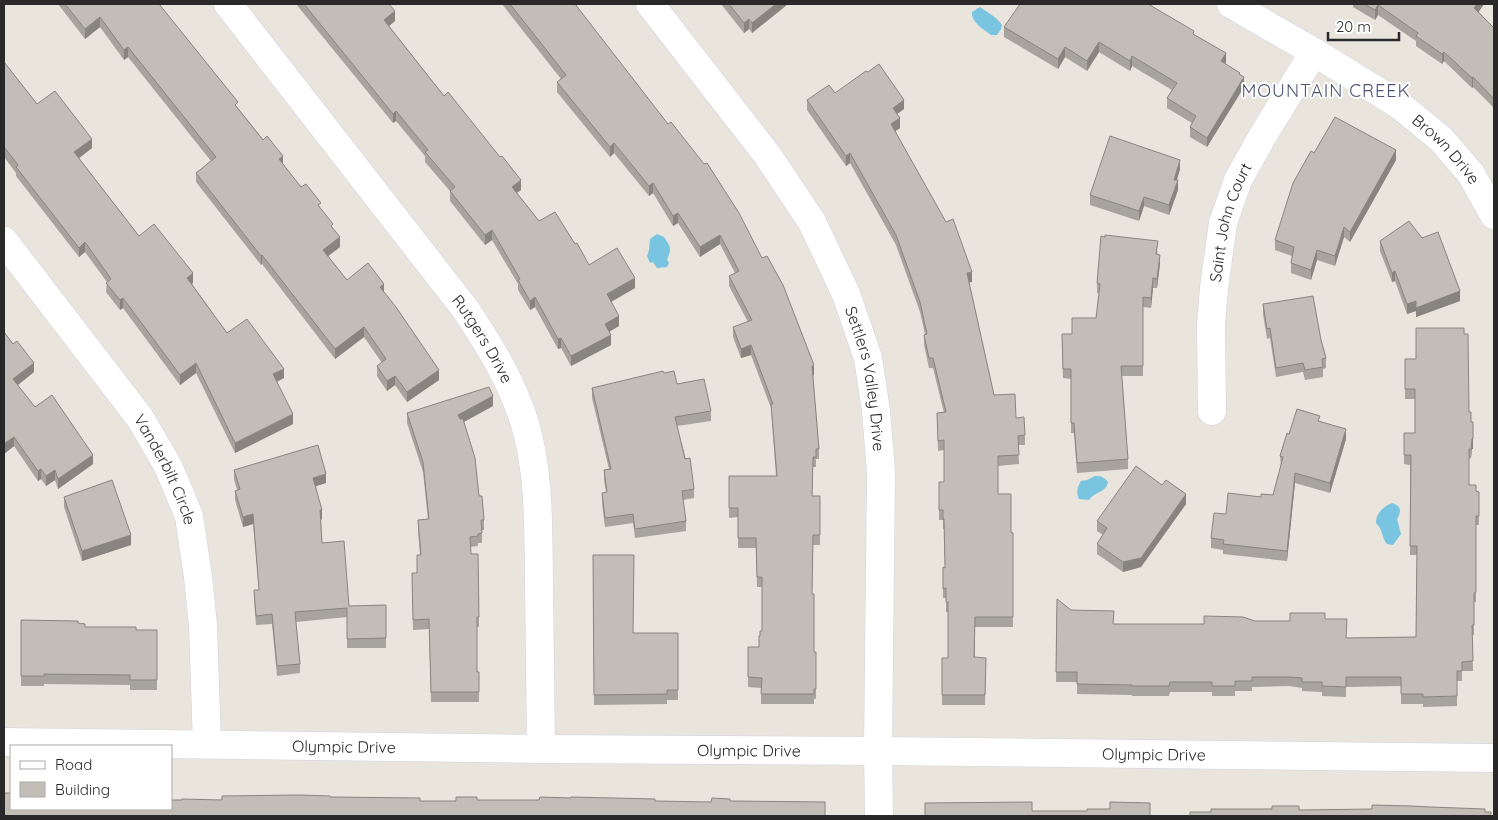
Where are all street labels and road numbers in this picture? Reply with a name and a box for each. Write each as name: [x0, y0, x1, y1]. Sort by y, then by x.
street label: Brown Drive: [1408, 110, 1485, 187]
street label: Saint John Court: [1205, 159, 1256, 283]
street label: Rutgers Drive: [448, 291, 517, 386]
street label: Settlers Valley Drive: [841, 304, 889, 452]
street label: Vanderbilt Circle: [130, 410, 200, 526]
street label: Olympic Drive: [292, 736, 396, 757]
street label: Olympic Drive: [697, 740, 801, 761]
street label: Olympic Drive: [1102, 744, 1206, 765]

